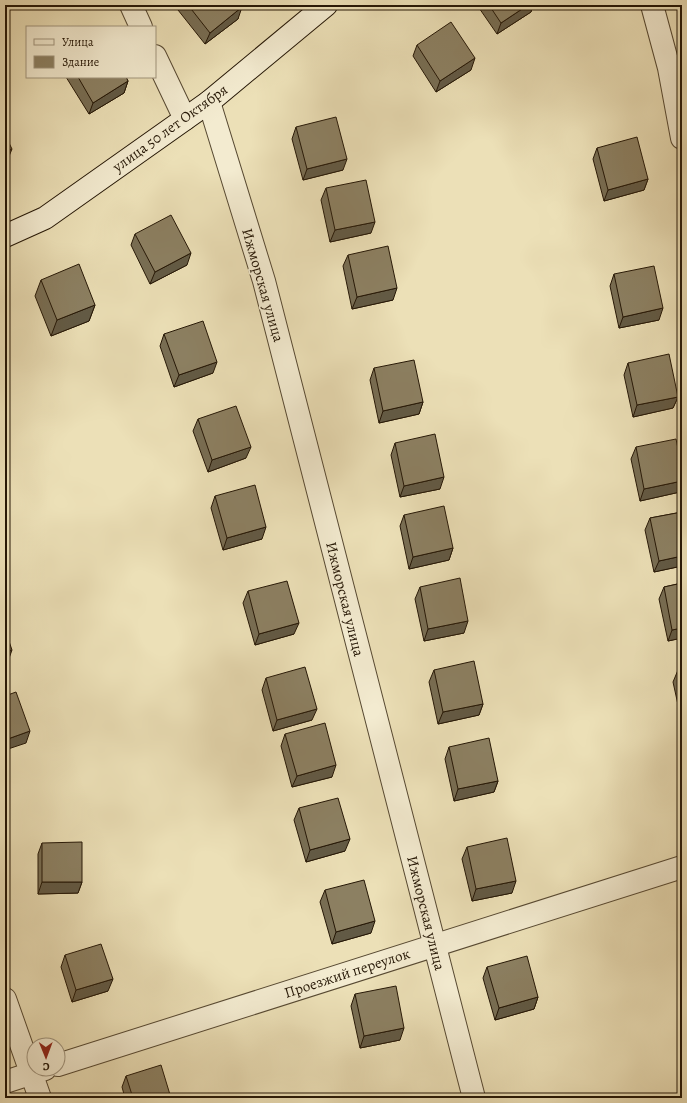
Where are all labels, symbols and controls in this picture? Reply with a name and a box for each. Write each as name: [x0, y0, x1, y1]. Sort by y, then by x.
legend: [26, 26, 156, 78]
text: Улица: [62, 34, 94, 50]
text: Здание: [62, 54, 99, 70]
street label: улица 50 лет Октября: [108, 80, 231, 177]
street label: Ижморская улица: [237, 226, 289, 344]
street label: Ижморская улица: [321, 540, 369, 659]
street label: Ижморская улица: [402, 854, 450, 973]
street label: Проезжий переулок: [282, 943, 413, 1003]
north arrow: [26, 1037, 66, 1077]
text: С: [42, 1059, 50, 1074]

